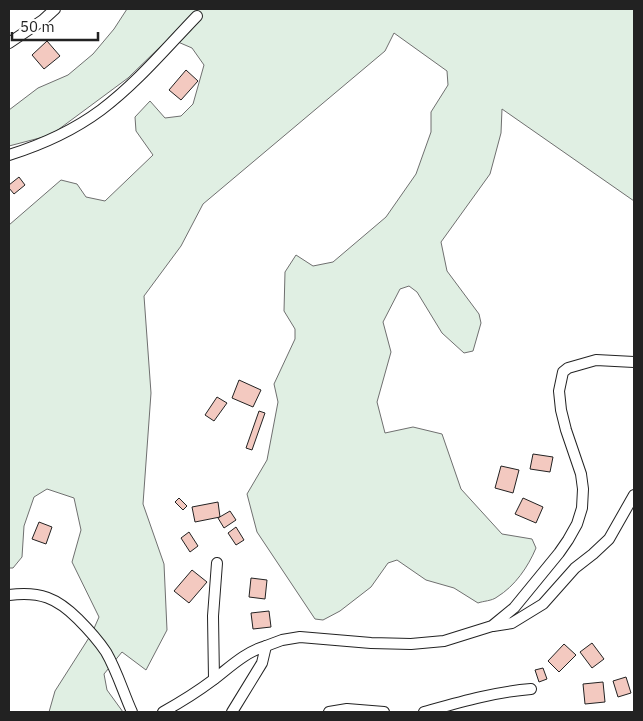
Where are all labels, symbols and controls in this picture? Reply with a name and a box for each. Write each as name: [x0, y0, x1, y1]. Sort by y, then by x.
scale bar: [12, 10, 99, 42]
text: 50 m: [20, 17, 55, 36]

